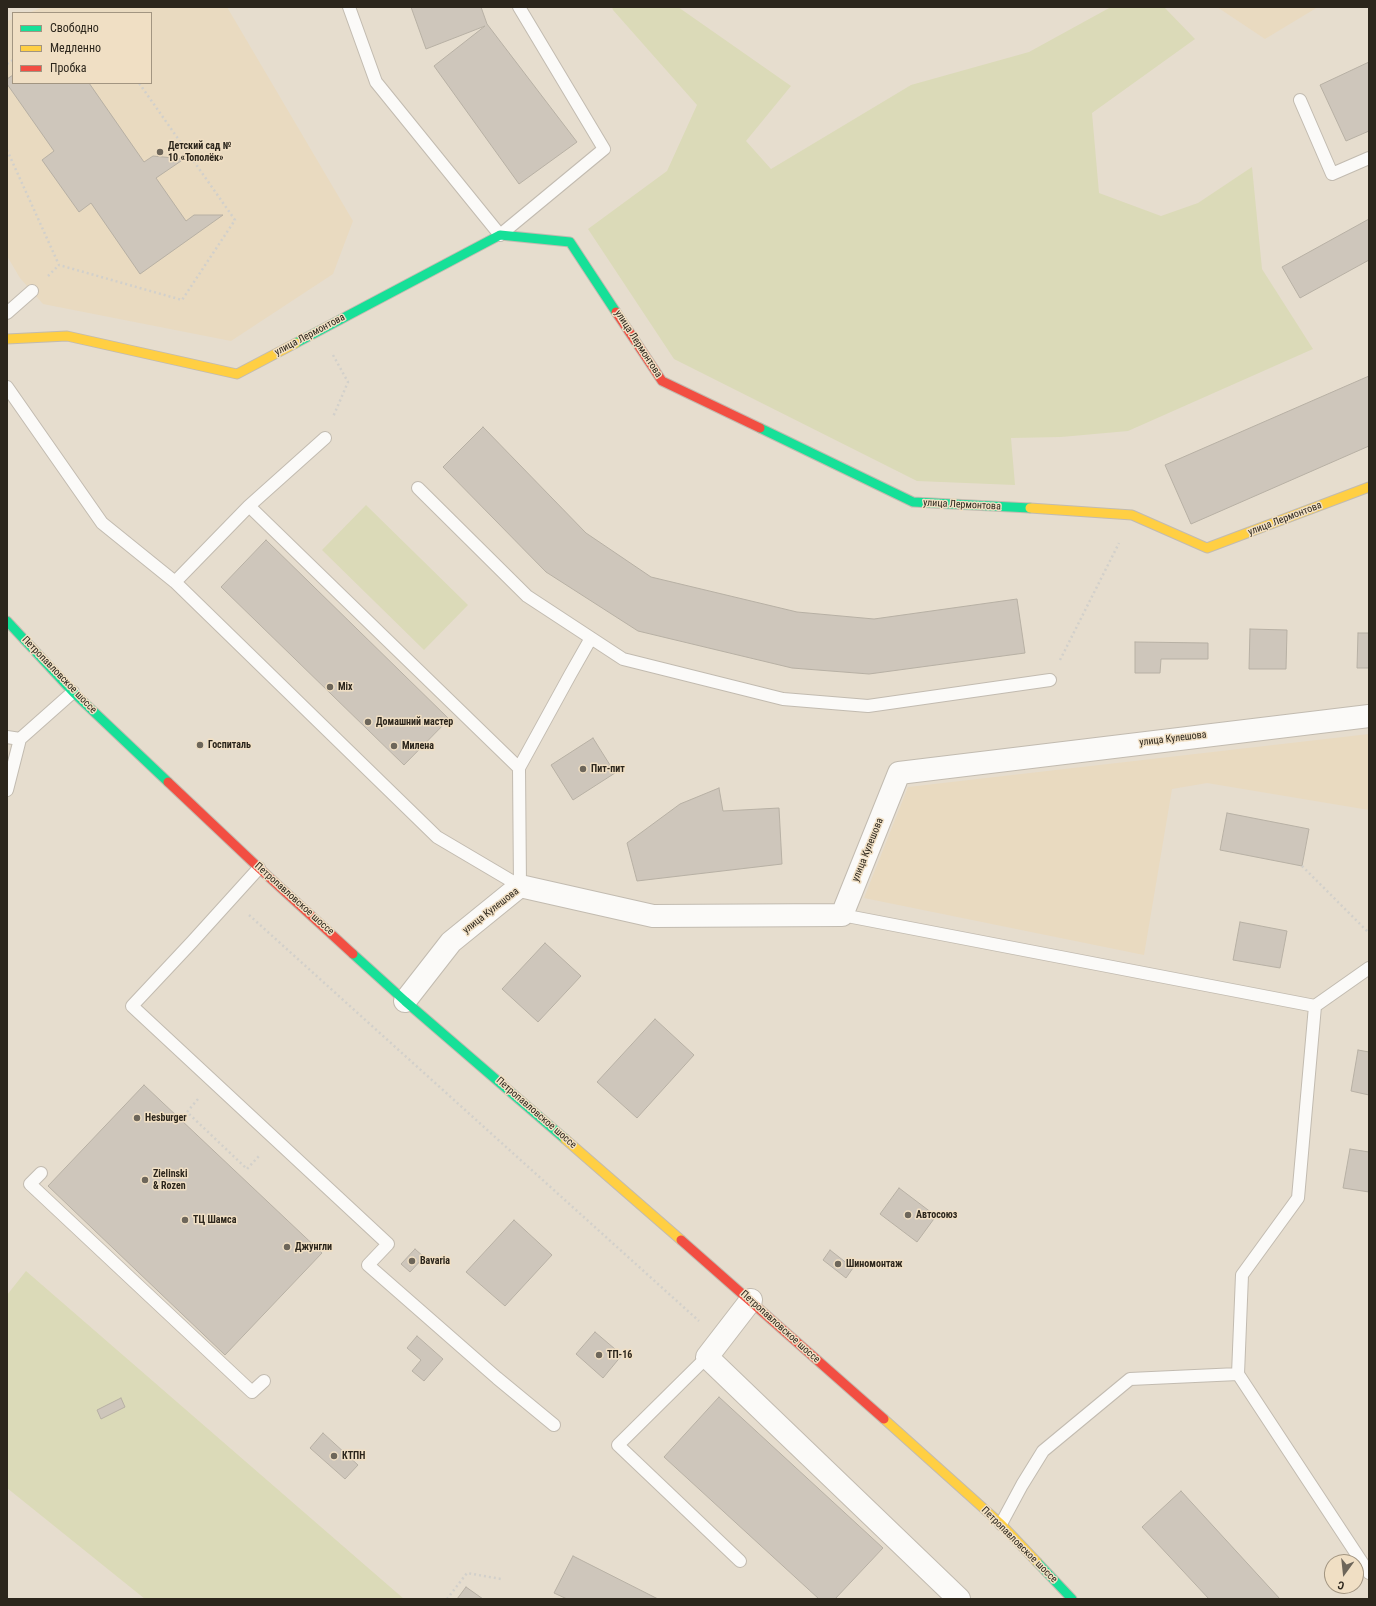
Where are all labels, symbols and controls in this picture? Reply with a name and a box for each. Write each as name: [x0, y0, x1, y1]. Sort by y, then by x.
legend: [12, 12, 152, 84]
text: Свободно: [50, 21, 99, 35]
text: Медленно: [50, 41, 101, 55]
text: Пробка: [50, 61, 87, 75]
place label: Детский сад № 10 «Тополёк»: [168, 140, 231, 164]
marker: Детский сад № 10 «Тополёк»: [155, 147, 165, 157]
street label: улица Лермонтова: [612, 308, 664, 380]
street label: улица Лермонтова: [273, 311, 347, 359]
street label: улица Лермонтова: [923, 497, 1001, 513]
street label: улица Лермонтова: [1247, 499, 1323, 539]
street label: Петропавловское шоссе: [19, 634, 99, 716]
place label: Mix: [338, 681, 353, 693]
marker: Mix: [325, 682, 335, 692]
place label: Домашний мастер: [376, 716, 453, 728]
marker: Домашний мастер: [363, 717, 373, 727]
street label: улица Кулешова: [1139, 729, 1207, 749]
place label: Госпиталь: [208, 739, 251, 751]
marker: Госпиталь: [195, 740, 205, 750]
place label: Милена: [402, 740, 434, 752]
marker: Милена: [389, 741, 399, 751]
place label: Пит-пит: [591, 763, 625, 775]
marker: Пит-пит: [578, 764, 588, 774]
street label: улица Кулешова: [850, 816, 886, 884]
street label: Петропавловское шоссе: [252, 860, 336, 938]
street label: улица Кулешова: [461, 885, 521, 937]
street label: Петропавловское шоссе: [493, 1075, 579, 1151]
place label: Hesburger: [145, 1112, 187, 1124]
marker: Hesburger: [132, 1113, 142, 1123]
place label: Zielinski & Rozen: [153, 1168, 187, 1192]
marker: Zielinski & Rozen: [140, 1175, 150, 1185]
place label: Автосоюз: [916, 1209, 957, 1221]
marker: Автосоюз: [903, 1210, 913, 1220]
place label: ТЦ Шамса: [193, 1214, 236, 1226]
marker: ТЦ Шамса: [180, 1215, 190, 1225]
place label: Джунгли: [295, 1241, 332, 1253]
marker: Джунгли: [282, 1242, 292, 1252]
place label: Bavaria: [420, 1255, 450, 1267]
marker: Bavaria: [407, 1256, 417, 1266]
place label: Шиномонтаж: [846, 1258, 903, 1270]
marker: Шиномонтаж: [833, 1259, 843, 1269]
street label: Петропавловское шоссе: [738, 1288, 822, 1366]
place label: ТП-16: [607, 1349, 632, 1361]
marker: ТП-16: [594, 1350, 604, 1360]
place label: КТПН: [342, 1450, 365, 1462]
marker: КТПН: [329, 1451, 339, 1461]
street label: Петропавловское шоссе: [979, 1505, 1059, 1585]
north arrow: [1324, 1554, 1364, 1594]
text: С: [1336, 1578, 1346, 1592]

